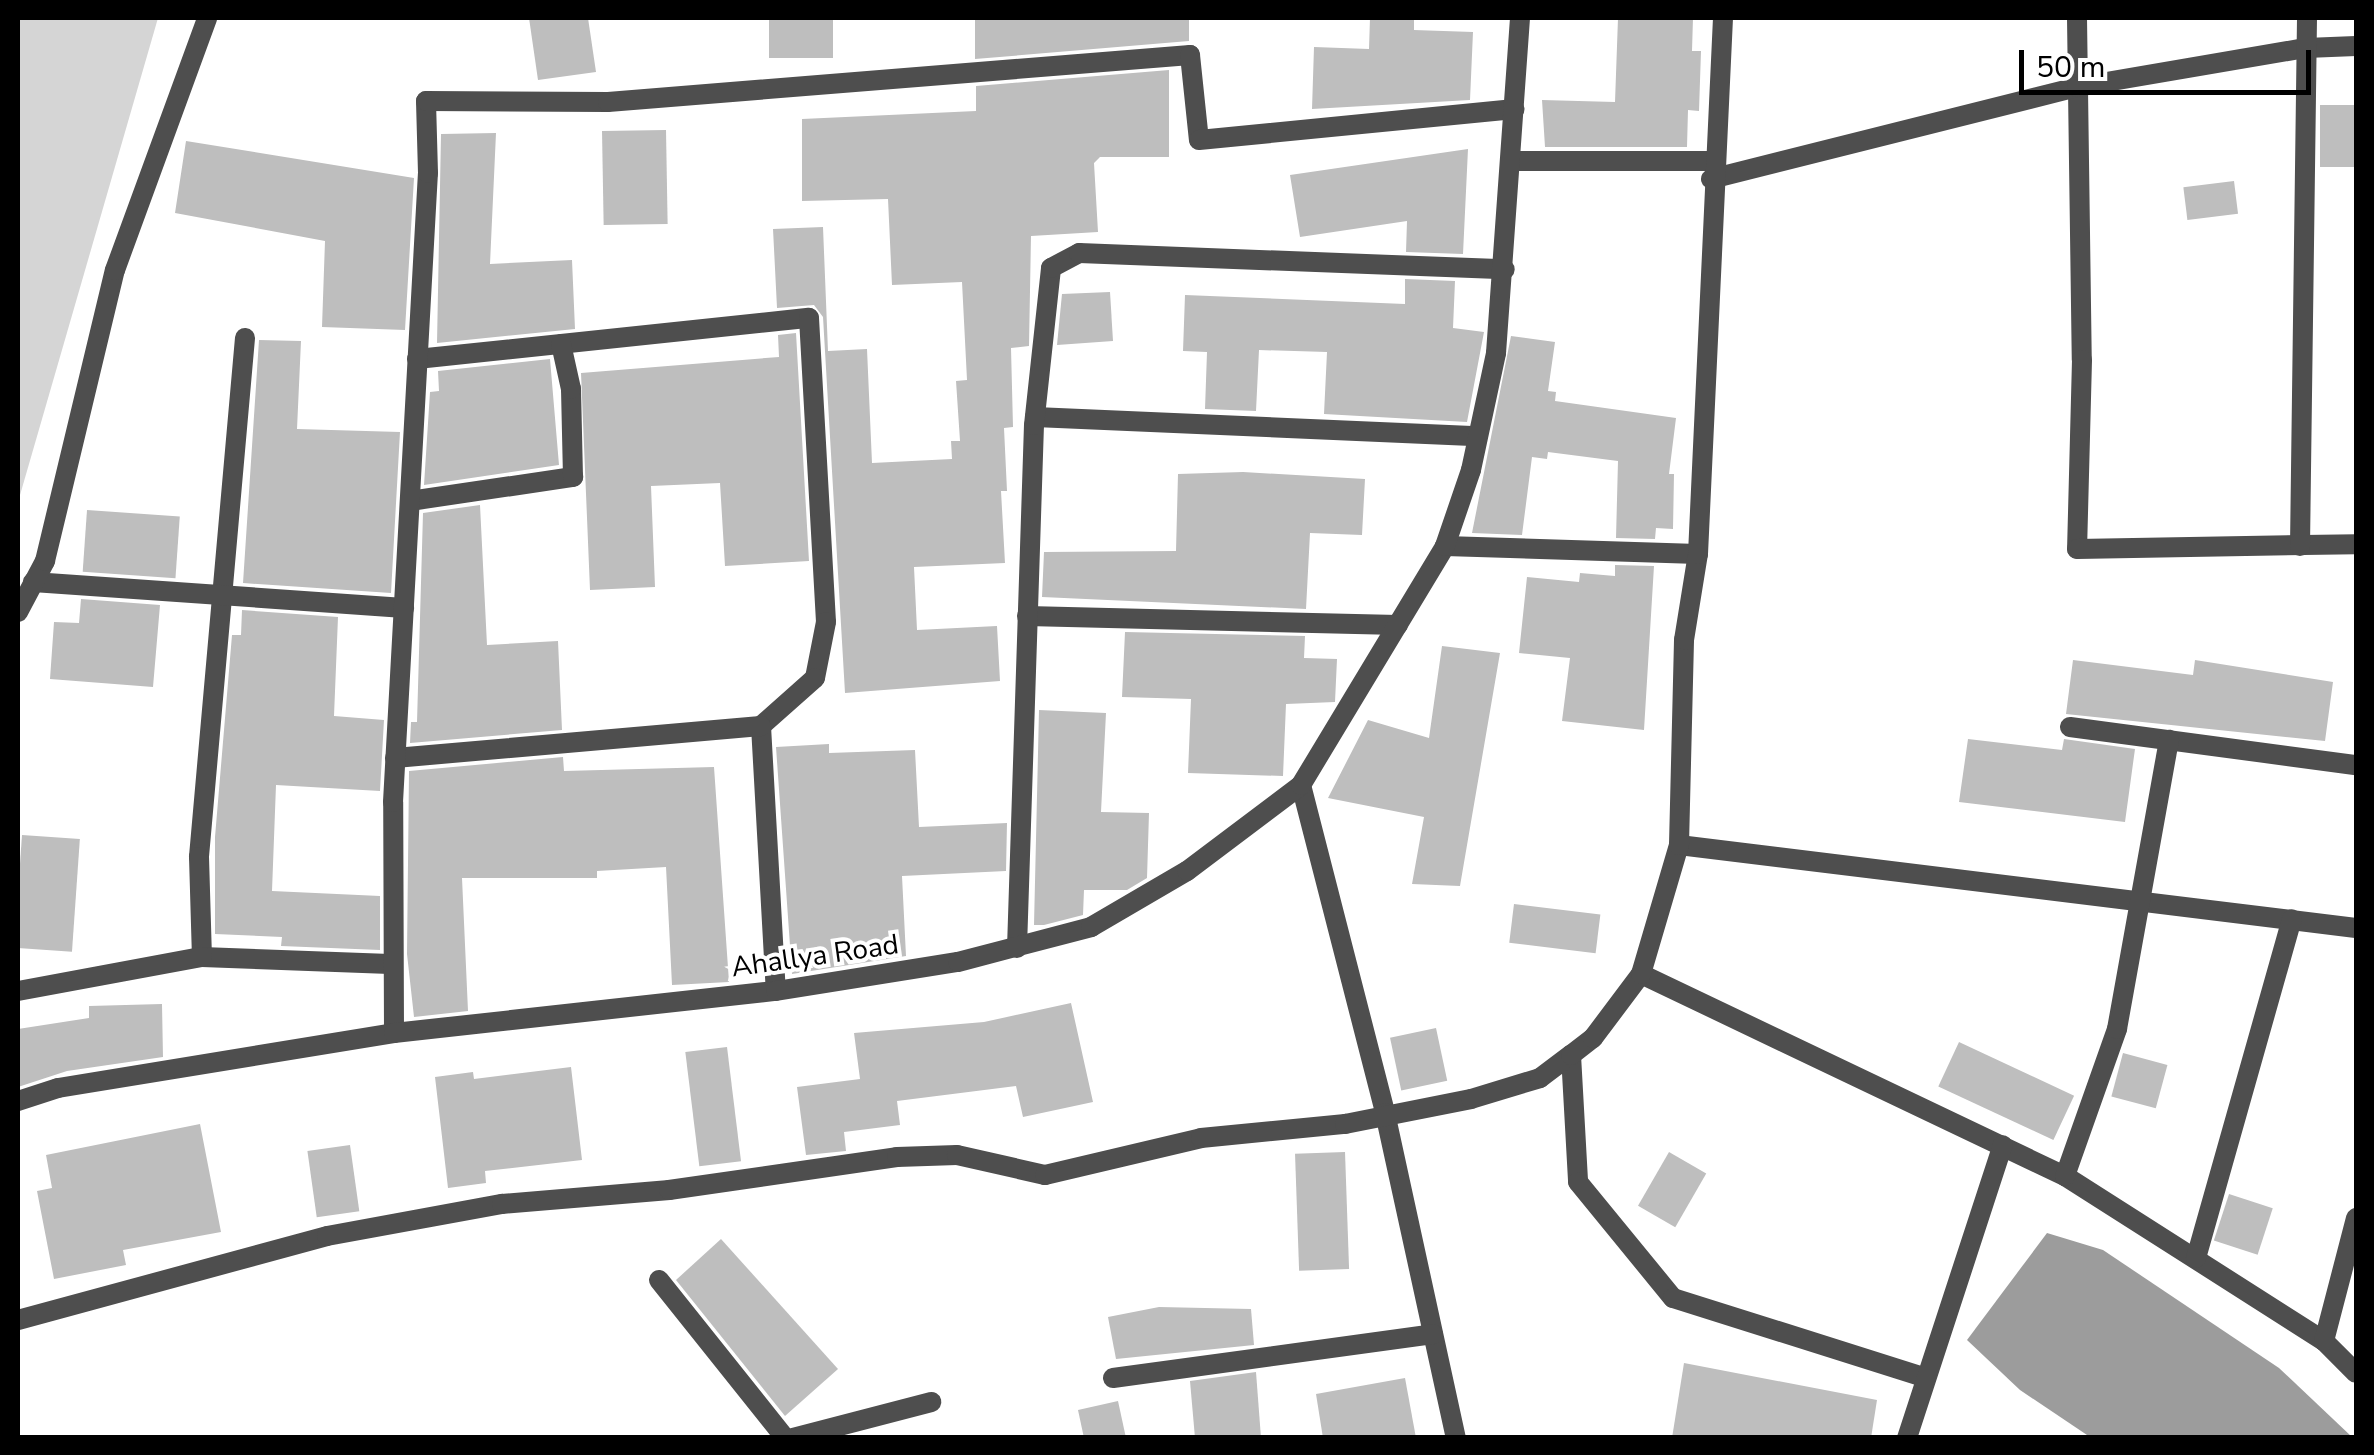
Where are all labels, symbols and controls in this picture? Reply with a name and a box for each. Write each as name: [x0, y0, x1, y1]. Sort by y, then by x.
scale bar: [2024, 30, 2316, 92]
text: 50 m: [2036, 47, 2105, 88]
street label: Ahallya Road: [729, 928, 901, 984]

